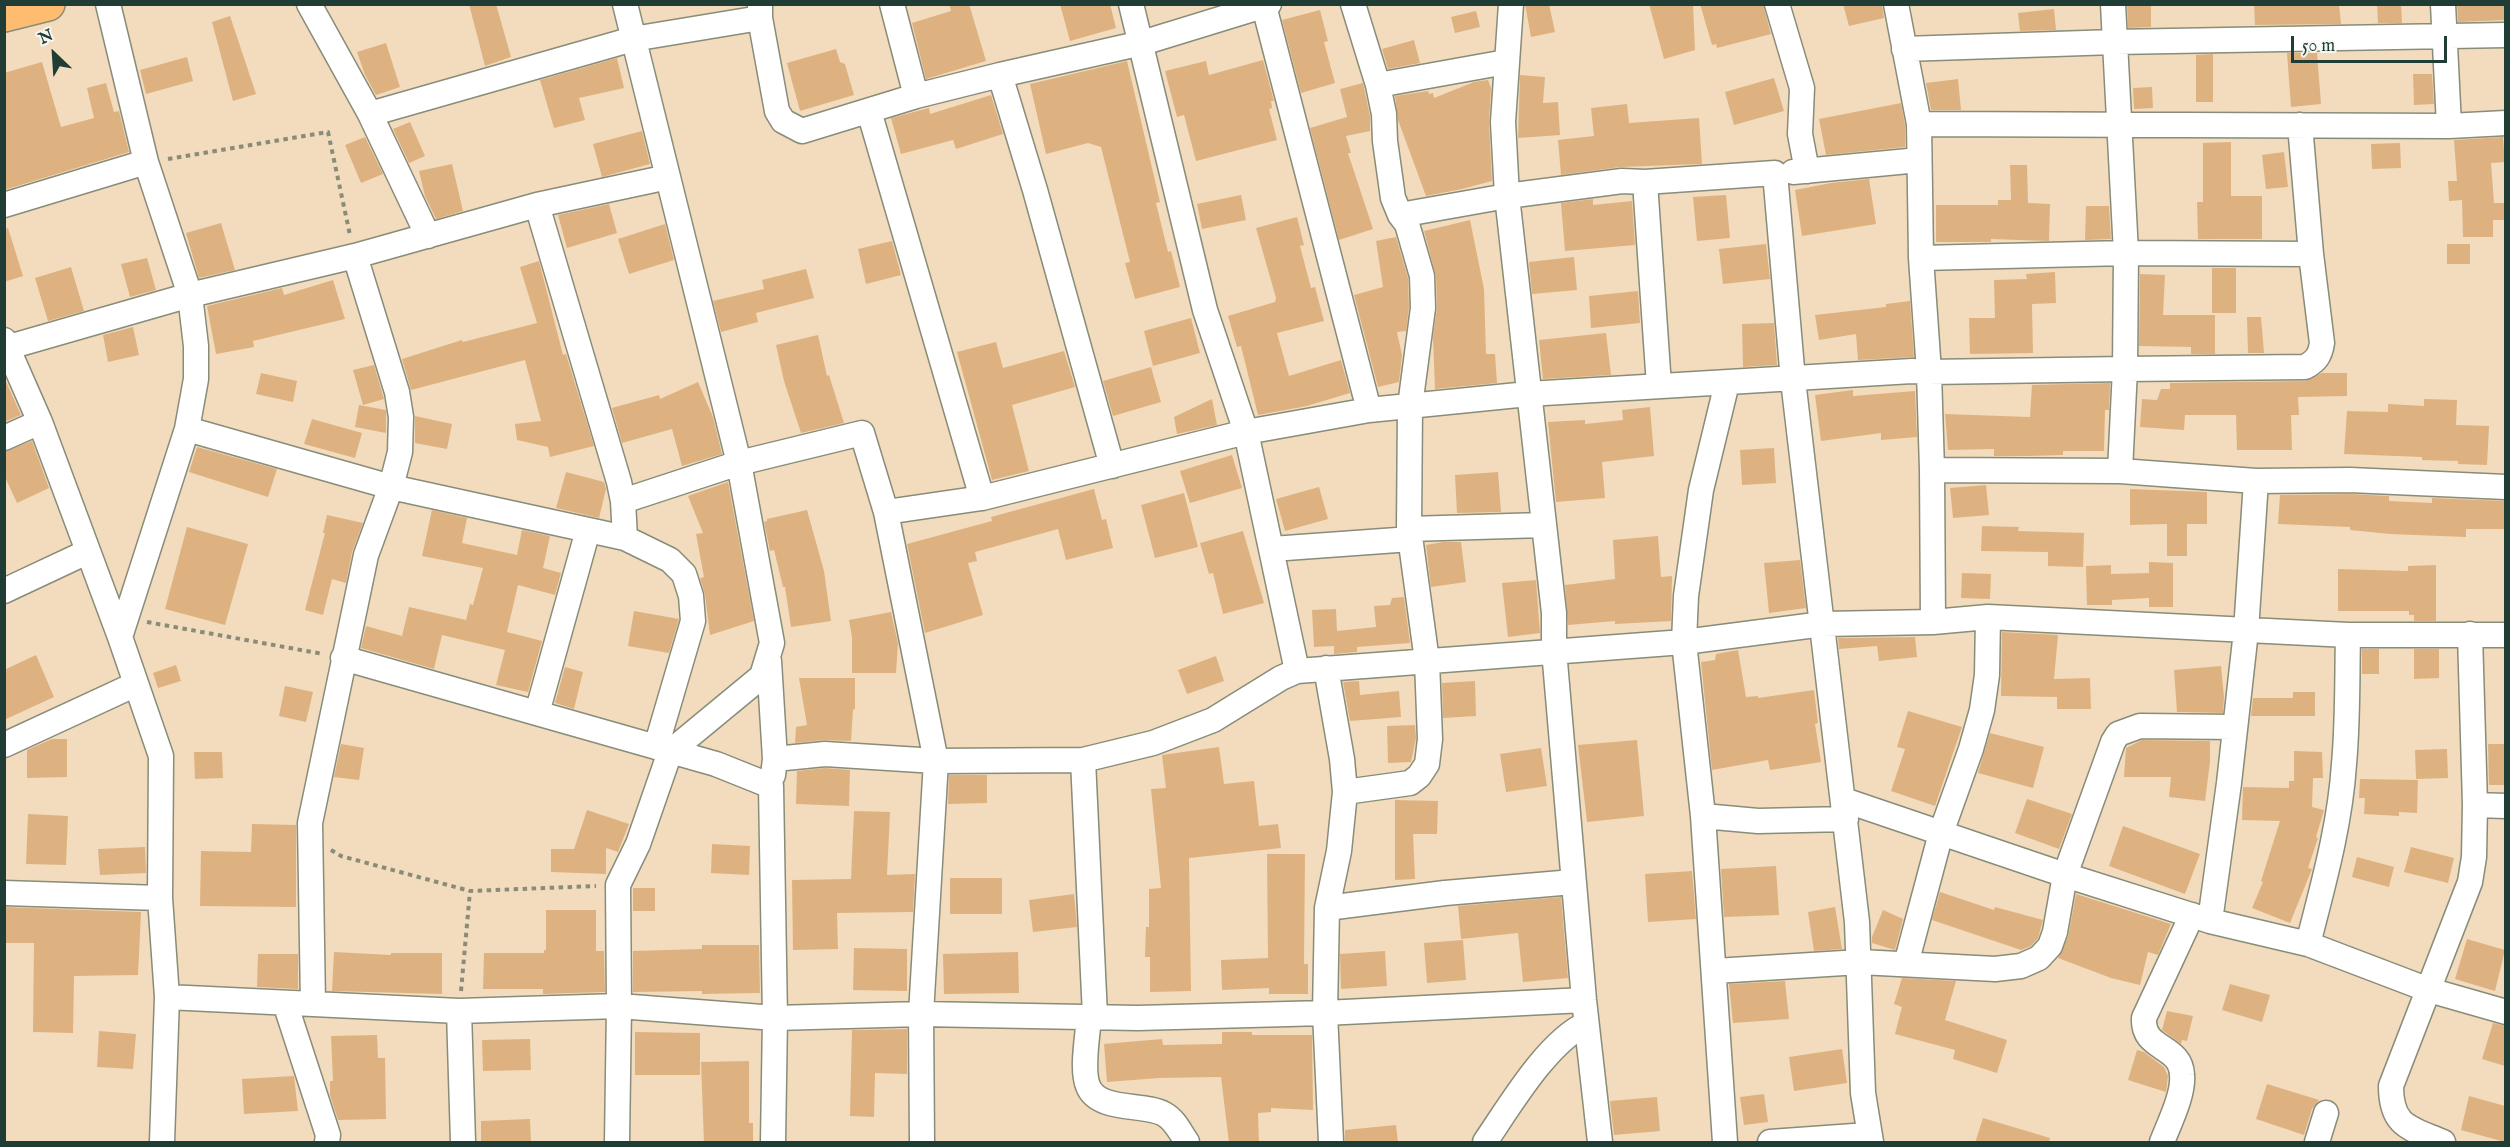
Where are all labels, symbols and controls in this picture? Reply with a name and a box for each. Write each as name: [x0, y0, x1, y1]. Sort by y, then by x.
north arrow: [24, 24, 84, 84]
scale bar: [2294, 24, 2450, 62]
text: N: [36, 26, 57, 50]
text: 50 m: [2302, 35, 2335, 58]

